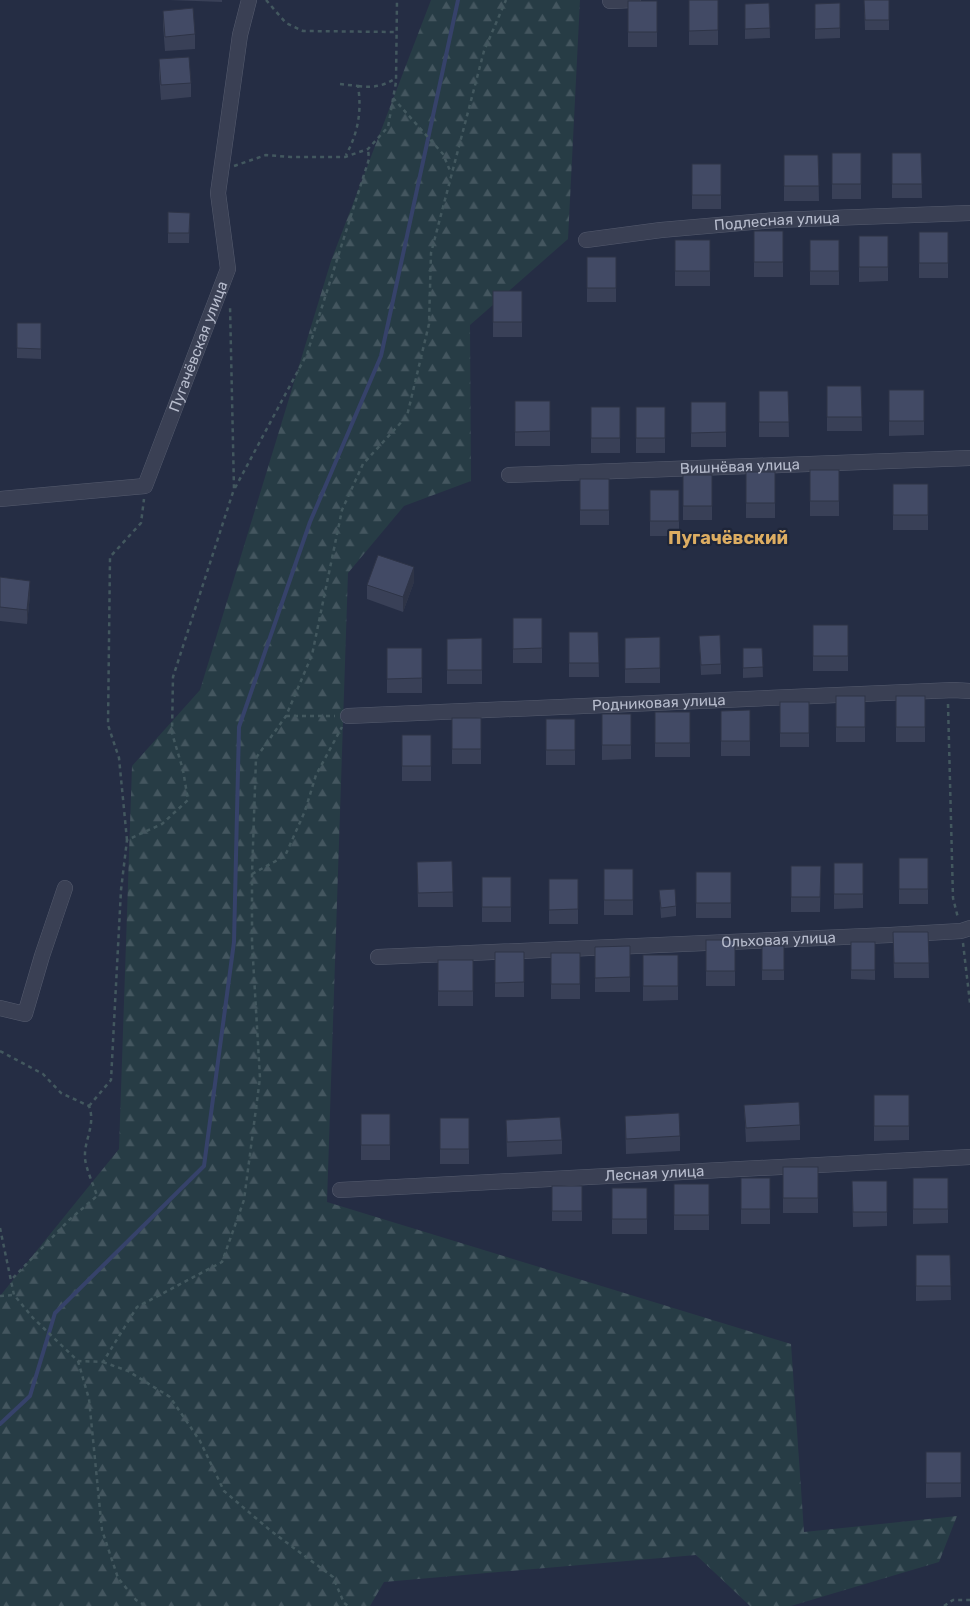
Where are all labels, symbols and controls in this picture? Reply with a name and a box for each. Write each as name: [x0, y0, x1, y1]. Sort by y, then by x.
street label: Подлесная улица: [713, 209, 840, 234]
street label: Пугачёвская улица: [165, 279, 232, 414]
street label: Вишнёвая улица: [679, 455, 800, 478]
district label: Пугачёвский: [668, 527, 788, 549]
street label: Родниковая улица: [592, 691, 726, 715]
street label: Ольховая улица: [721, 928, 836, 951]
street label: Лесная улица: [604, 1162, 705, 1185]

